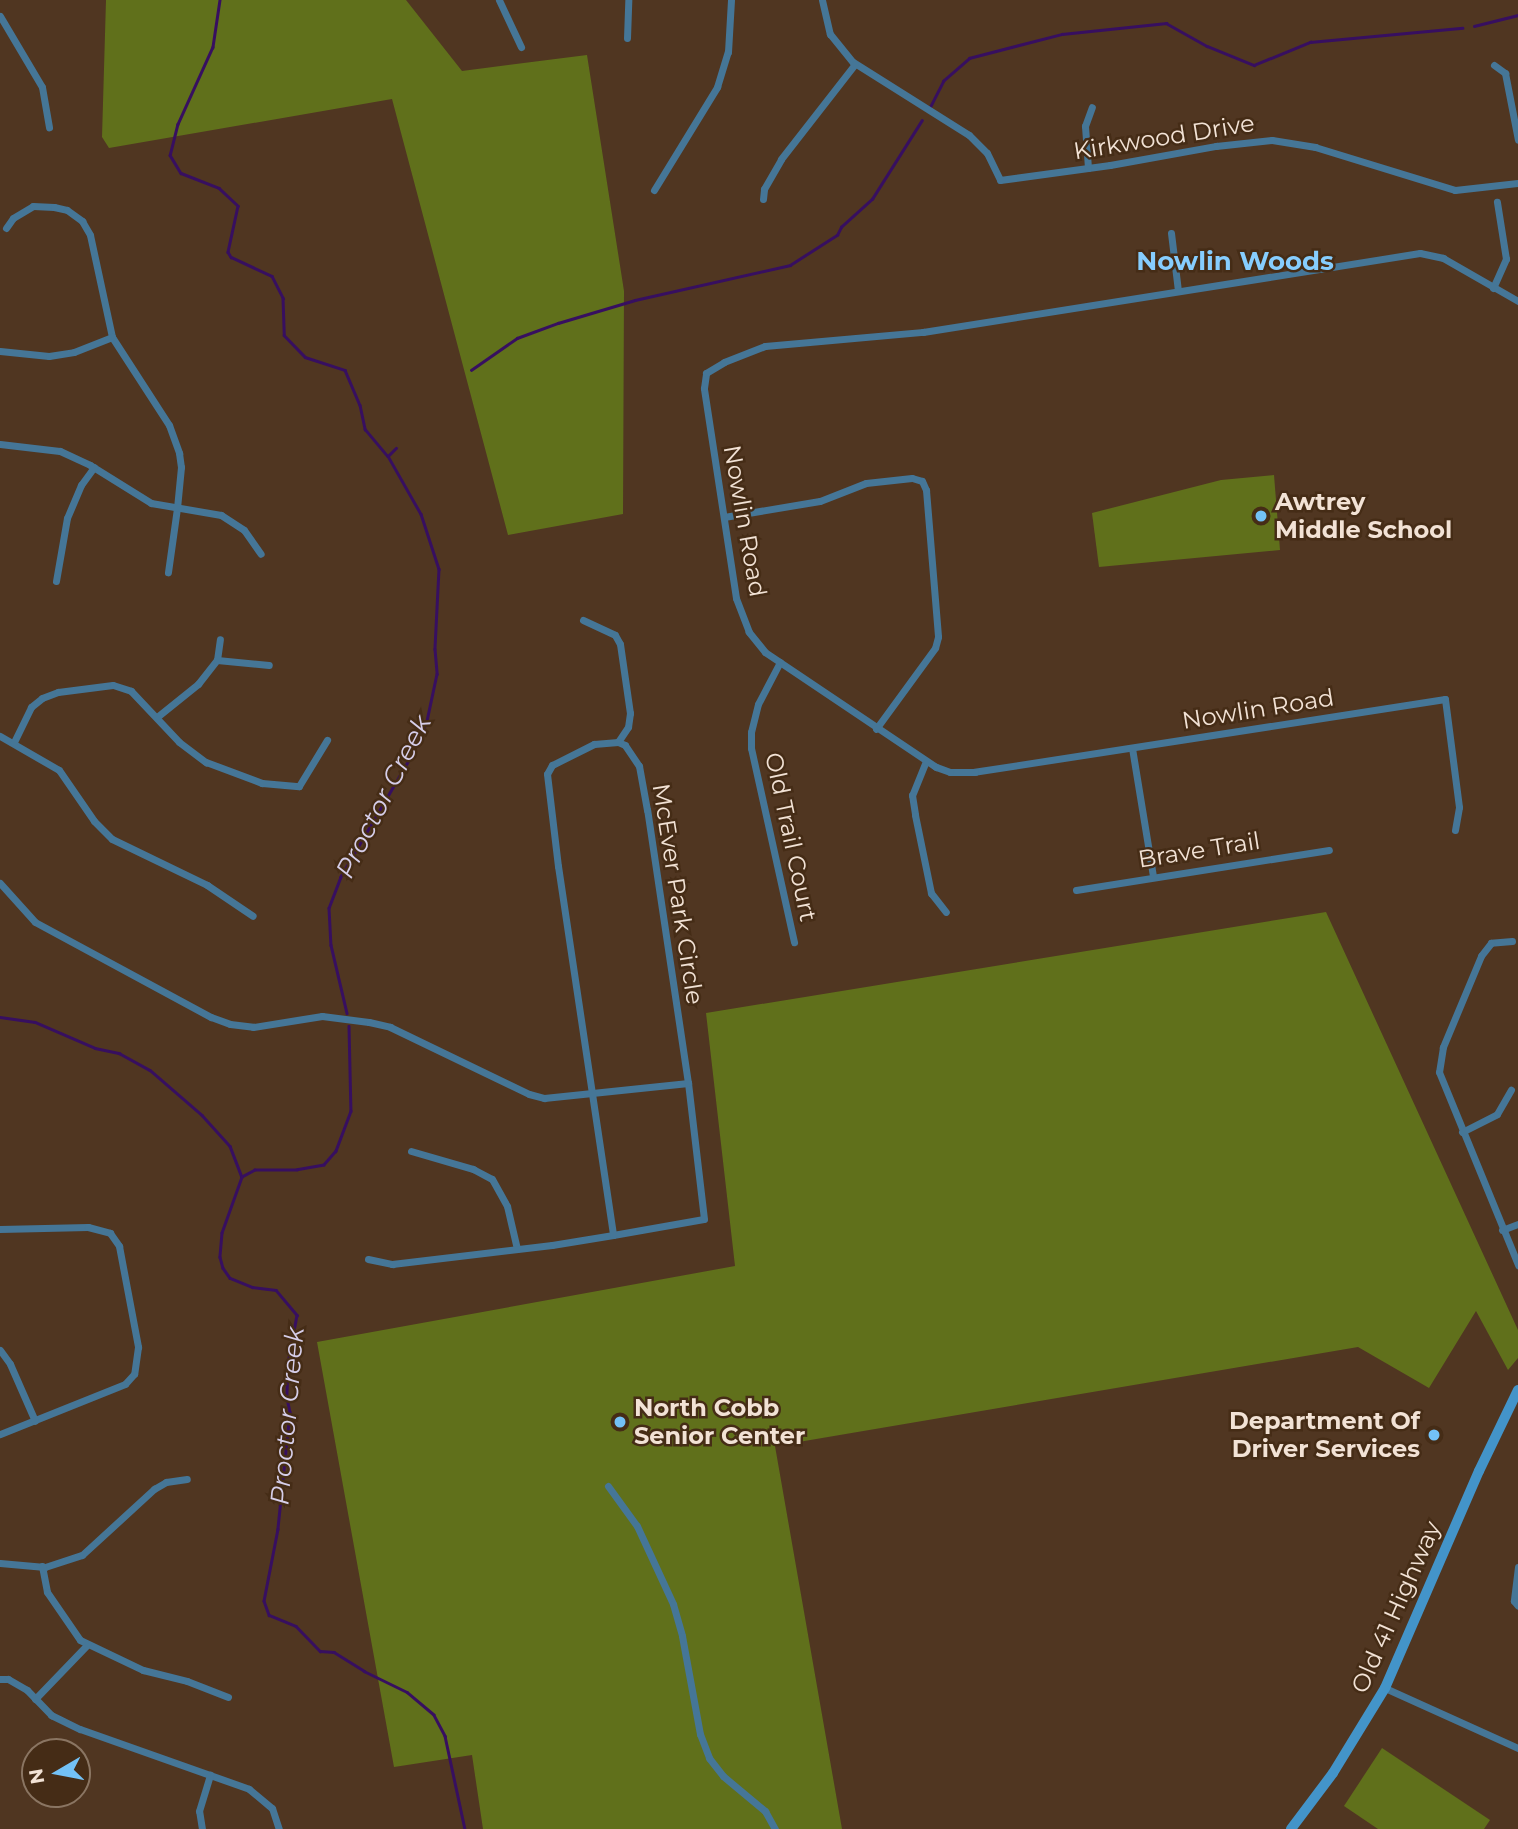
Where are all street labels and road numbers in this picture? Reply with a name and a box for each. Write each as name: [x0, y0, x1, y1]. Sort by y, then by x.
street label: Kirkwood Drive: [1071, 108, 1257, 166]
street label: Nowlin Road: [717, 443, 773, 599]
street label: Nowlin Road: [1180, 683, 1336, 735]
street label: Old Trail Court: [759, 750, 823, 924]
street label: McEver Park Circle: [646, 781, 710, 1007]
street label: Brave Trail: [1136, 826, 1262, 874]
street label: Old 41 Highway: [1345, 1517, 1447, 1697]

